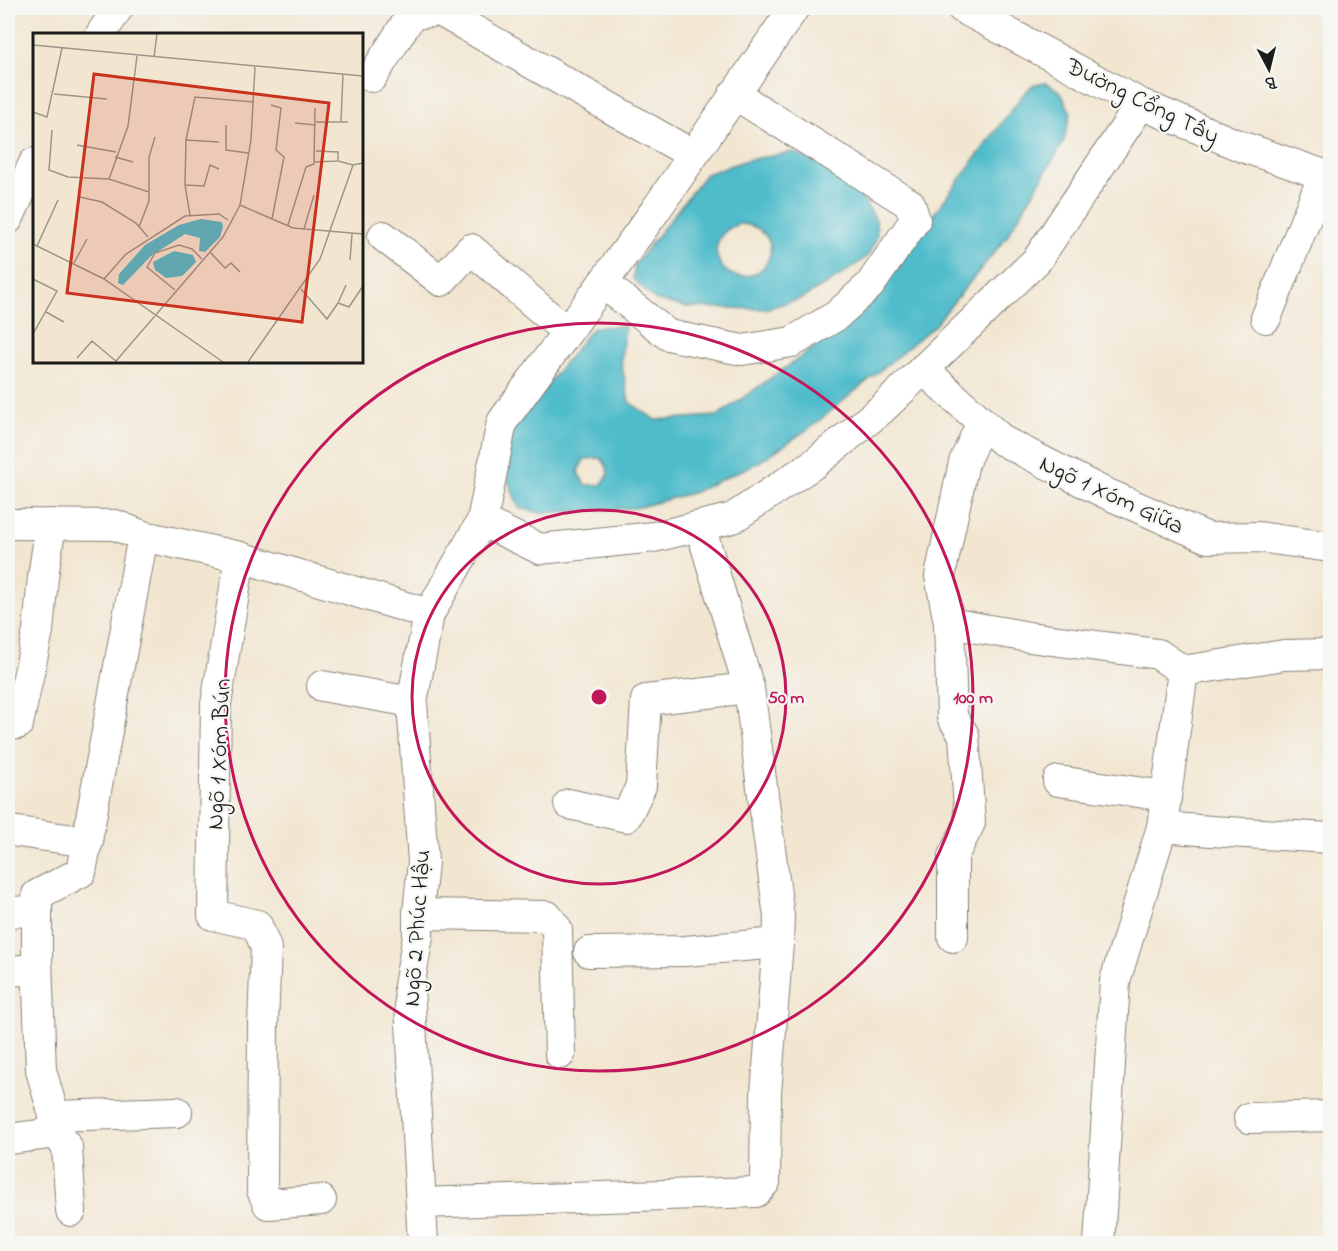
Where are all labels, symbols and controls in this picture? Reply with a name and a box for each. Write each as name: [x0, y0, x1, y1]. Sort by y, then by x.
inset map: [33, 33, 363, 363]
north arrow: [1239, 39, 1299, 99]
street label: Đường Cổng Tây: [1058, 50, 1225, 155]
text: B: [1264, 69, 1278, 94]
street label: Ngõ 1 Xóm Giữa: [1033, 447, 1189, 545]
street label: Ngõ 1 Xóm Bún: [199, 677, 242, 831]
text: 50 m: [768, 686, 804, 712]
text: 100 m: [953, 686, 993, 712]
centre of rings: [589, 687, 609, 707]
street label: Ngõ 2 Phúc Hậu: [396, 848, 441, 1008]

